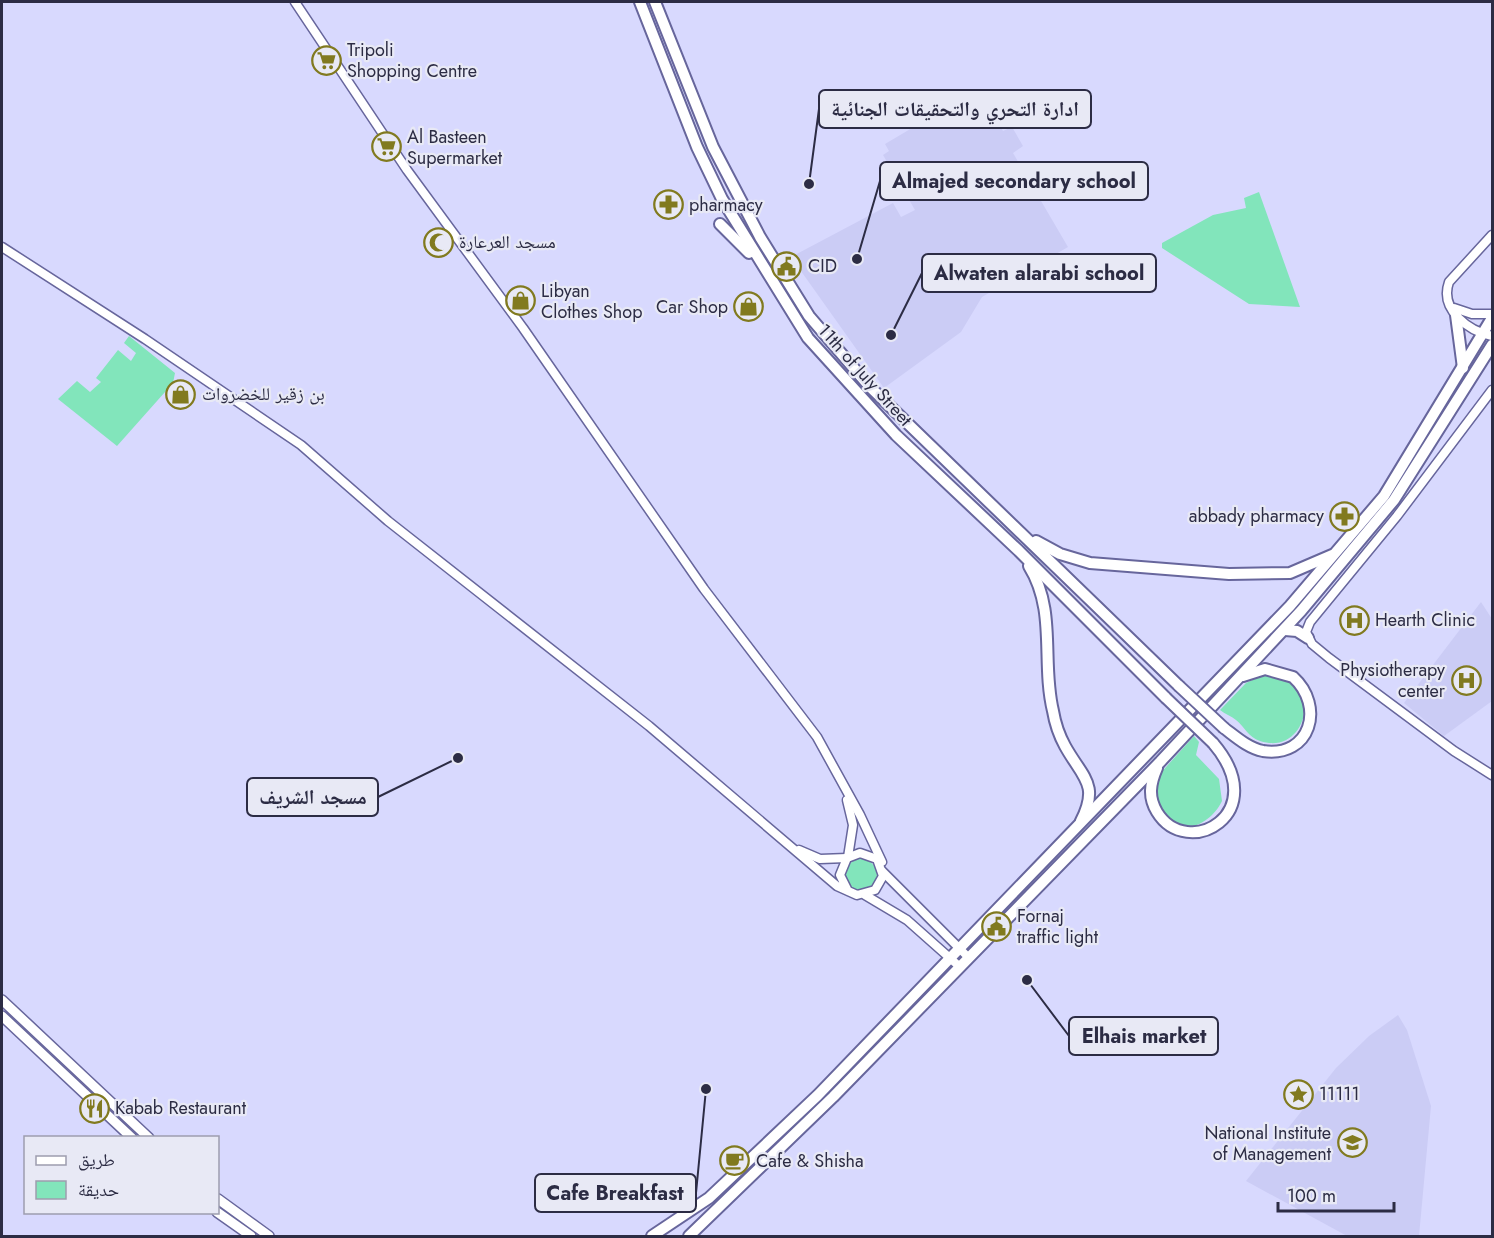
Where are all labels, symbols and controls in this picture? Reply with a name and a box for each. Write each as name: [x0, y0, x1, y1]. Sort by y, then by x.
place label: Tripoli Shopping Centre: [347, 37, 477, 84]
supermarket icon: Tripoli Shopping Centre: [310, 44, 342, 76]
callout: ادارة التحري والتحقيقات الجنائية: [819, 90, 1091, 128]
text: ادارة التحري والتحقيقات الجنائية: [831, 95, 1079, 125]
place label: Al Basteen Supermarket: [407, 124, 503, 171]
supermarket icon: Al Basteen Supermarket: [370, 131, 402, 163]
callout: Almajed secondary school: [880, 162, 1148, 200]
text: Almajed secondary school: [891, 167, 1136, 196]
pharmacy icon: pharmacy: [652, 189, 684, 221]
place label: pharmacy: [689, 192, 763, 218]
mosque icon: مسجد العرعارة: [422, 226, 454, 258]
place label: مسجد العرعارة: [459, 229, 556, 255]
public building icon: CID: [771, 250, 803, 282]
place label: CID: [808, 253, 837, 279]
callout: Alwaten alarabi school: [922, 254, 1156, 292]
text: Alwaten alarabi school: [933, 259, 1144, 288]
place label: Libyan Clothes Shop: [541, 278, 642, 325]
shop icon: Libyan Clothes Shop: [504, 285, 536, 317]
shop icon: Car Shop: [733, 291, 765, 323]
place label: Car Shop: [656, 294, 728, 320]
street label: 11th of July Street: [812, 318, 919, 432]
shop icon: بن زقير للخضروات: [165, 378, 197, 410]
place label: بن زقير للخضروات: [202, 381, 325, 407]
pharmacy icon: abbady pharmacy: [1329, 500, 1361, 532]
place label: abbady pharmacy: [1189, 503, 1324, 529]
hospital icon: Hearth Clinic: [1338, 604, 1370, 636]
place label: Hearth Clinic: [1375, 607, 1475, 633]
place label: Physiotherapy center: [1340, 657, 1446, 704]
hospital icon: Physiotherapy center: [1450, 664, 1482, 696]
callout: مسجد الشريف: [247, 778, 378, 816]
text: مسجد الشريف: [259, 783, 367, 812]
place label: Fornaj traffic light: [1017, 903, 1099, 950]
public building icon: Fornaj traffic light: [980, 910, 1012, 942]
callout: Elhais market: [1069, 1017, 1218, 1055]
text: Elhais market: [1082, 1022, 1207, 1051]
place icon: 11111: [1282, 1078, 1314, 1110]
place label: 11111: [1319, 1081, 1360, 1107]
restaurant icon: Kabab Restaurant: [78, 1092, 110, 1124]
place label: Kabab Restaurant: [115, 1095, 247, 1121]
place label: National Institute of Management: [1204, 1120, 1332, 1167]
school or university icon: National Institute of Management: [1336, 1127, 1368, 1159]
legend: [24, 1136, 219, 1214]
cafe icon: Cafe & Shisha: [719, 1145, 751, 1177]
text: طريق: [78, 1147, 115, 1173]
place label: Cafe & Shisha: [756, 1148, 864, 1174]
callout: Cafe Breakfast: [535, 1174, 696, 1212]
scale bar: [1278, 1175, 1394, 1213]
text: حديقة: [78, 1177, 119, 1203]
text: Cafe Breakfast: [546, 1179, 684, 1208]
text: 100 m: [1287, 1183, 1336, 1209]

